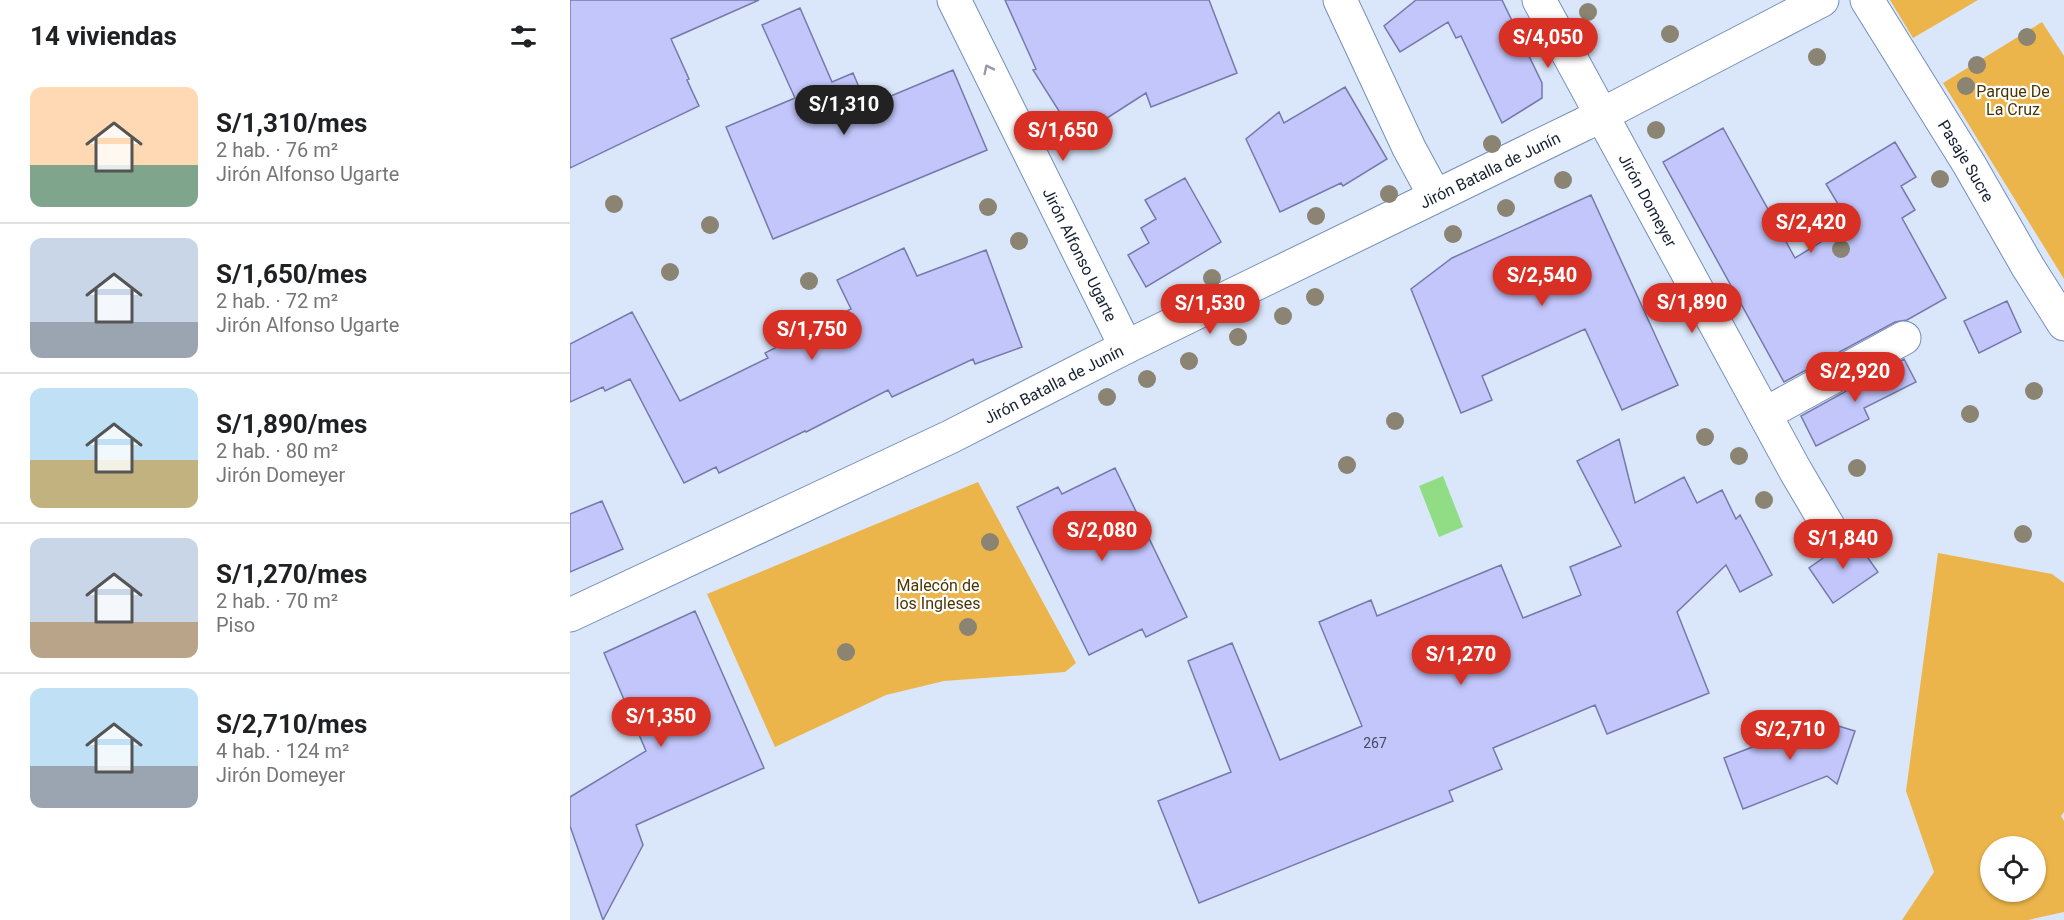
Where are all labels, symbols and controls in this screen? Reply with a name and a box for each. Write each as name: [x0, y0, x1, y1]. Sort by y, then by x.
pin: S/4,050: [1493, 18, 1603, 69]
icon: filters: [507, 20, 540, 53]
text: 14 viviendas: [30, 21, 177, 51]
text: S/4,050: [1513, 25, 1583, 49]
one-way arrow: [984, 65, 996, 76]
park label: Parque De La Cruz: [1976, 82, 2050, 119]
pin: S/1,310: [789, 85, 899, 136]
text: S/1,310: [809, 92, 879, 116]
text: S/1,310/mes: [216, 108, 367, 138]
icon: home: [78, 111, 150, 183]
pin: S/1,650: [1008, 111, 1118, 162]
street label: Pasaje Sucre: [1934, 116, 1998, 205]
text: S/1,650: [1028, 118, 1098, 142]
street label: Jirón Batalla de Junín: [1417, 128, 1563, 212]
text: 2 hab. · 76 m²: [216, 138, 338, 162]
street label: Jirón Domeyer: [1615, 151, 1681, 251]
text: Jirón Alfonso Ugarte: [216, 162, 399, 186]
street label: Jirón Alfonso Ugarte: [1039, 185, 1121, 325]
pin: S/2,420: [1756, 203, 1866, 254]
text: S/2,420: [1776, 210, 1846, 234]
pin: S/2,540: [1487, 256, 1597, 307]
text: S/1,650/mes: [216, 259, 367, 289]
icon: home: [78, 262, 150, 334]
text: S/2,540: [1507, 263, 1577, 287]
pin: S/1,890: [1637, 283, 1747, 334]
pin: S/1,530: [1155, 284, 1265, 335]
text: 2 hab. · 72 m²: [216, 289, 338, 313]
text: S/1,890: [1657, 290, 1727, 314]
text: S/1,530: [1175, 291, 1245, 315]
pin: S/1,750: [757, 310, 867, 361]
text: Jirón Alfonso Ugarte: [216, 313, 399, 337]
text: S/1,750: [777, 317, 847, 341]
street label: Jirón Batalla de Junín: [981, 341, 1127, 428]
pin: S/2,920: [1800, 352, 1910, 403]
text: S/2,920: [1820, 359, 1890, 383]
text: S/1,890/mes: [216, 409, 367, 439]
icon: home: [78, 412, 150, 484]
text: 2 hab. · 80 m²: [216, 439, 338, 463]
text: Jirón Domeyer: [216, 463, 345, 487]
pin: S/2,080: [1047, 511, 1157, 562]
text: S/2,080: [1067, 518, 1137, 542]
pin: S/1,840: [1788, 519, 1898, 570]
text: S/1,840: [1808, 526, 1878, 550]
text: S/1,270/mes: [216, 559, 367, 589]
icon: home: [78, 562, 150, 634]
park label: Malecón de los Ingleses: [896, 576, 980, 613]
text: 2 hab. · 70 m²: [216, 589, 338, 613]
text: Piso: [216, 613, 255, 637]
pin: S/1,270: [1406, 635, 1516, 686]
text: S/1,270: [1426, 642, 1496, 666]
pin: S/1,350: [606, 697, 716, 748]
text: S/1,350: [626, 704, 696, 728]
text: S/2,710/mes: [216, 709, 367, 739]
pin: S/2,710: [1735, 710, 1845, 761]
icon: home: [78, 712, 150, 784]
text: S/2,710: [1755, 717, 1825, 741]
house number: 267: [1363, 735, 1387, 751]
text: 4 hab. · 124 m²: [216, 739, 349, 763]
text: Jirón Domeyer: [216, 763, 345, 787]
map controls: [1980, 836, 2046, 902]
button: locate: [1980, 836, 2046, 902]

